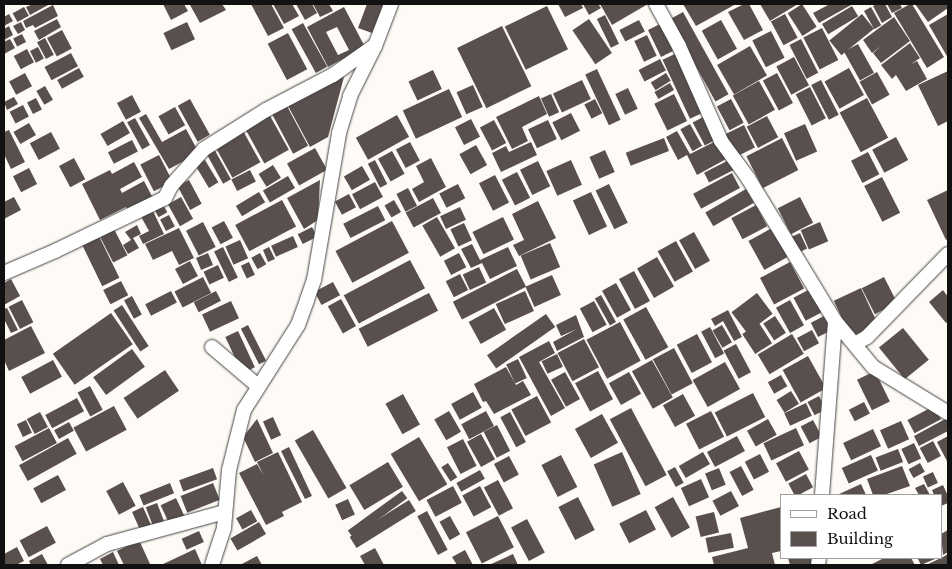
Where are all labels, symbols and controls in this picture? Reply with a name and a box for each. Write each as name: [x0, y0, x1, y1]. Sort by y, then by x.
legend: [780, 494, 942, 559]
text: Road: [827, 504, 867, 523]
text: Building: [827, 529, 893, 548]

